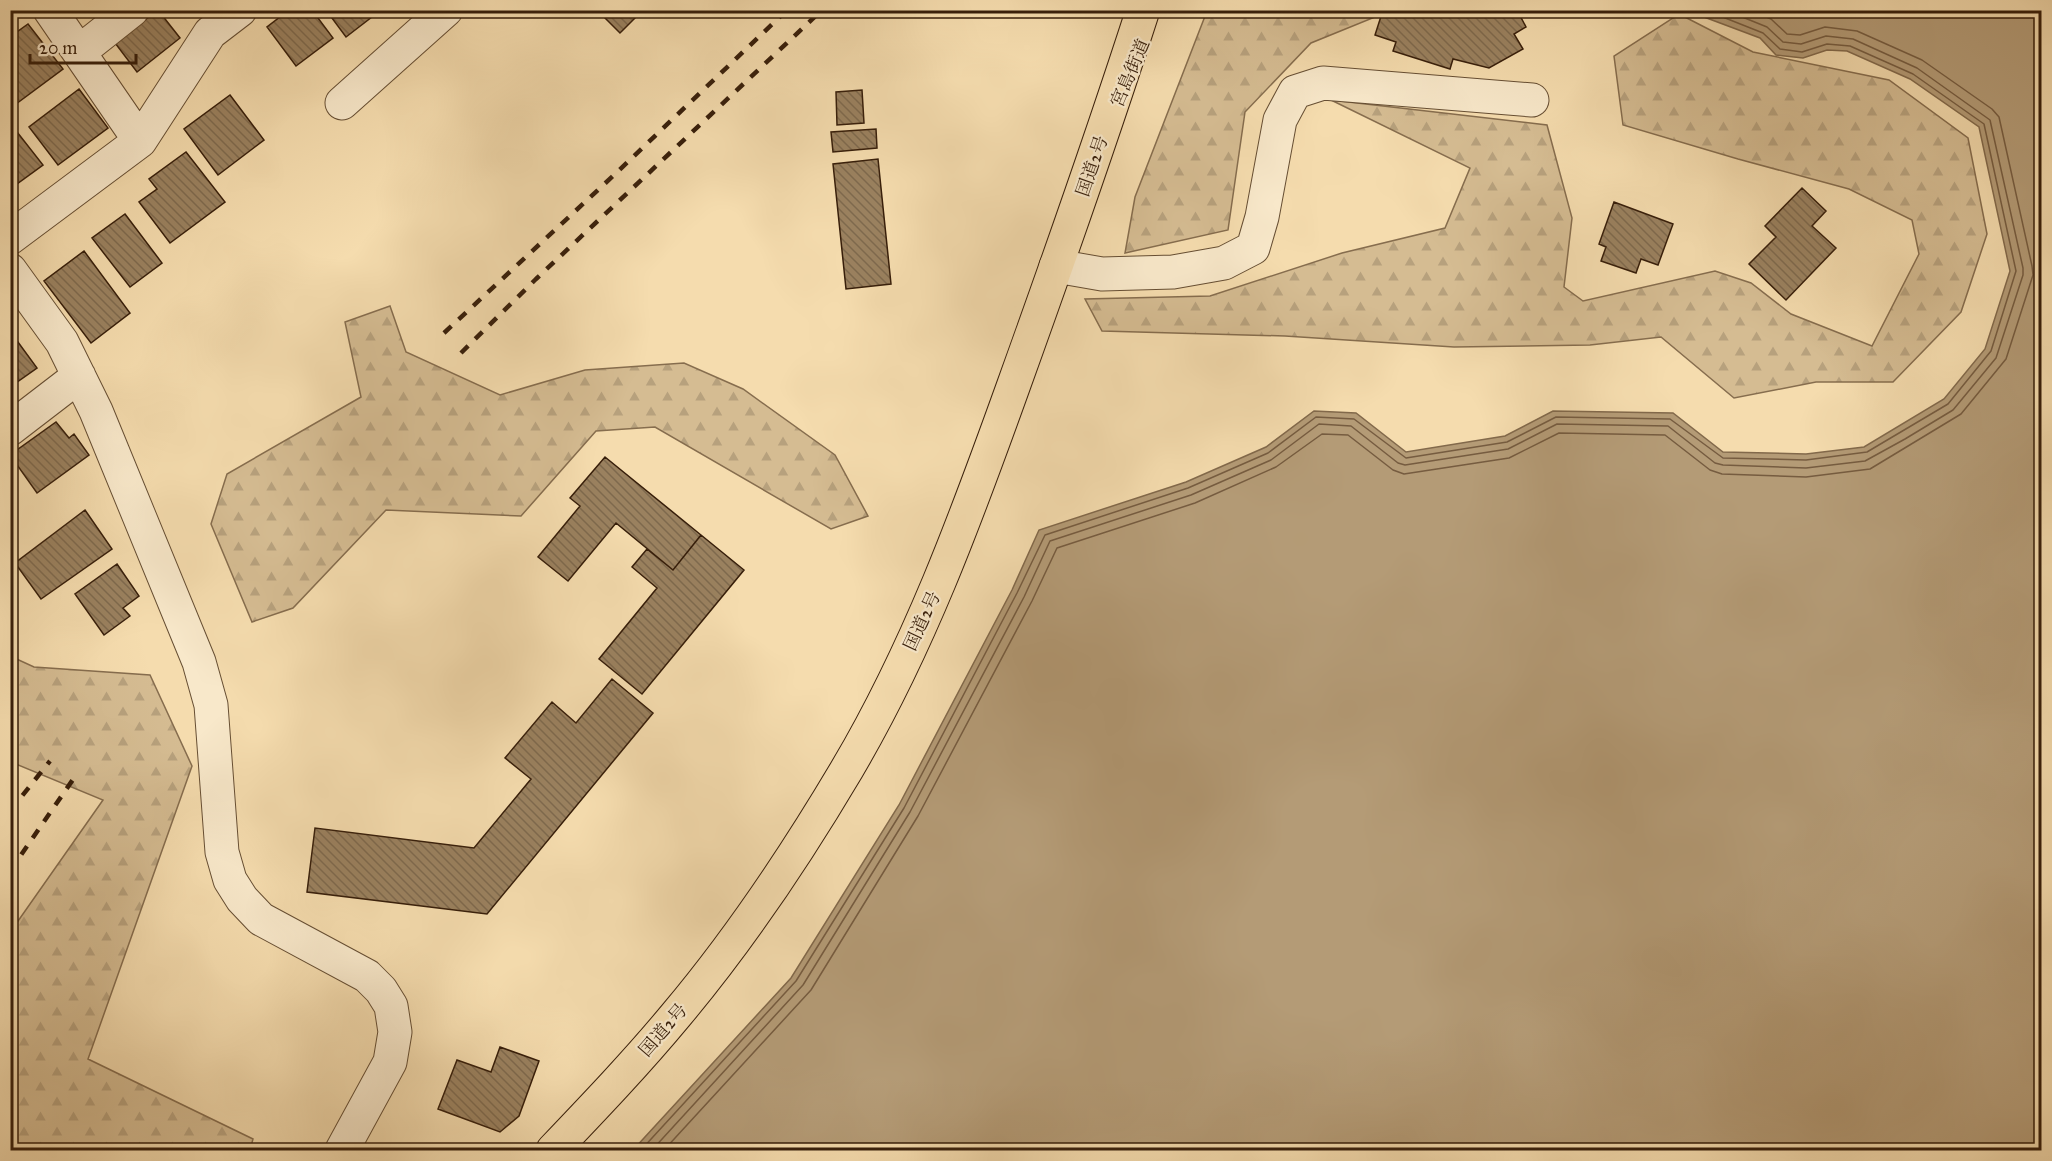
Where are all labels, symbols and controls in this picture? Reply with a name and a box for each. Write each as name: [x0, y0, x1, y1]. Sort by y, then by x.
scale bar: [30, 27, 136, 65]
street label: 宮島街道: [1106, 36, 1154, 110]
text: 20 m: [39, 37, 77, 59]
street label: 国道2号: [1071, 133, 1113, 199]
street label: 国道2号: [899, 588, 945, 654]
street label: 国道2号: [634, 999, 692, 1061]

